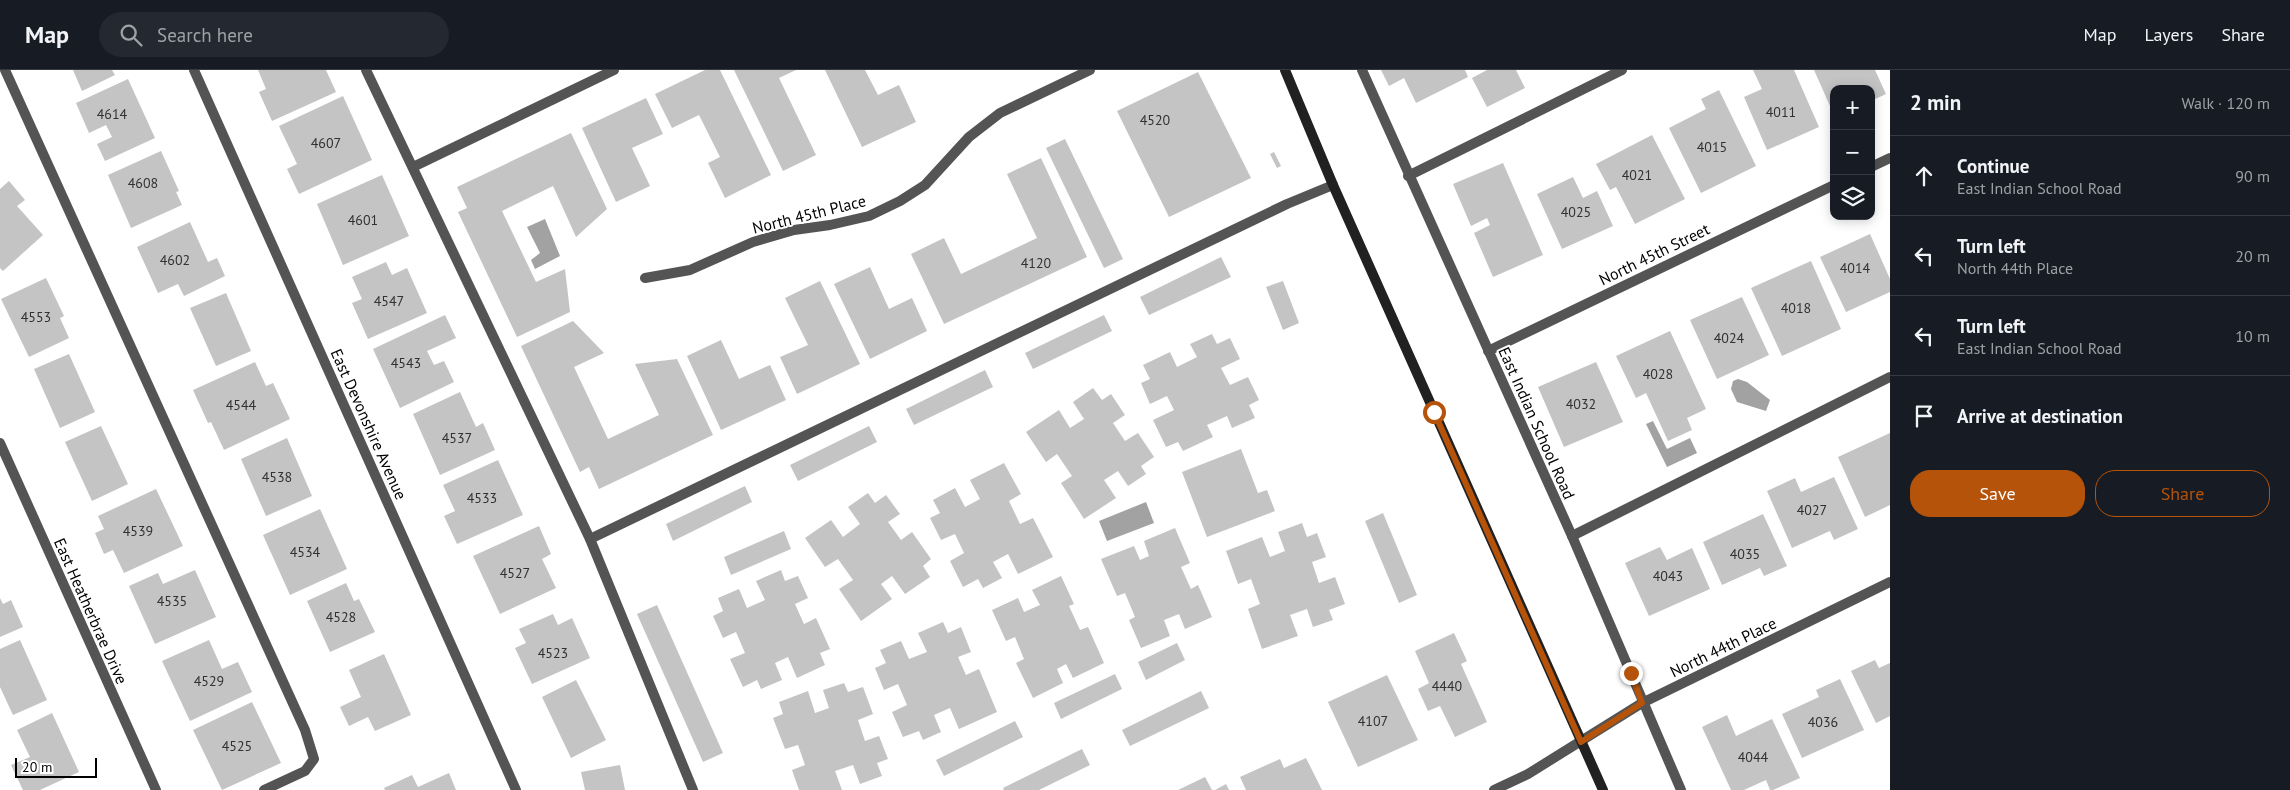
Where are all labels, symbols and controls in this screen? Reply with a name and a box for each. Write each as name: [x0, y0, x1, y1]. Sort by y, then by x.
search box: [99, 12, 449, 57]
text: Map: [25, 19, 69, 50]
icon: search: [117, 21, 145, 49]
text: Search here: [157, 23, 253, 47]
text: Map: [2084, 23, 2116, 46]
text: Layers: [2144, 23, 2193, 46]
text: Share: [2221, 23, 2265, 46]
map controls: [1830, 85, 1875, 220]
button: +: [1830, 85, 1875, 130]
text: 2 min: [1910, 89, 1961, 116]
text: Walk · 120 m: [2181, 93, 2270, 113]
house number: 4011: [1766, 103, 1796, 121]
house number: 4614: [97, 105, 128, 123]
house number: 4520: [1140, 111, 1171, 129]
button: −: [1830, 130, 1875, 175]
house number: 4607: [311, 134, 341, 152]
house number: 4015: [1697, 138, 1727, 156]
text: Continue: [1957, 154, 2029, 178]
icon: ahead: [1910, 162, 1938, 190]
house number: 4021: [1622, 166, 1652, 184]
text: 90 m: [2235, 166, 2270, 186]
house number: 4608: [128, 174, 158, 192]
button: layers: [1830, 175, 1875, 220]
text: East Indian School Road: [1957, 178, 2122, 198]
street label: North 45th Place: [750, 190, 868, 238]
house number: 4025: [1561, 203, 1591, 221]
house number: 4601: [348, 211, 378, 229]
street label: North 45th Street: [1595, 218, 1713, 289]
text: Turn left: [1957, 234, 2026, 258]
icon: left: [1910, 242, 1938, 270]
text: 20 m: [2235, 246, 2270, 266]
house number: 4602: [160, 251, 190, 269]
house number: 4120: [1021, 254, 1052, 272]
text: North 44th Place: [1957, 258, 2073, 278]
house number: 4014: [1840, 259, 1871, 277]
house number: 4547: [374, 292, 404, 310]
house number: 4018: [1781, 299, 1811, 317]
house number: 4553: [21, 308, 51, 326]
text: Turn left: [1957, 314, 2026, 338]
icon: left: [1910, 322, 1938, 350]
text: 10 m: [2235, 326, 2270, 346]
house number: 4024: [1714, 329, 1745, 347]
text: East Indian School Road: [1957, 338, 2122, 358]
street label: East Indian School Road: [1494, 344, 1580, 502]
street label: East Devonshire Avenue: [327, 345, 411, 503]
house number: 4543: [391, 354, 421, 372]
house number: 4028: [1643, 365, 1673, 383]
house number: 4032: [1566, 395, 1596, 413]
house number: 4544: [226, 396, 257, 414]
route start: [1423, 401, 1446, 424]
icon: arrive: [1910, 402, 1938, 430]
text: Arrive at destination: [1957, 404, 2123, 428]
house number: 4537: [442, 429, 472, 447]
house number: 4538: [262, 468, 292, 486]
button: Save: [1910, 470, 2085, 517]
button: Share: [2095, 470, 2270, 517]
house number: 4533: [467, 489, 497, 507]
house number: 4027: [1797, 501, 1827, 519]
house number: 4539: [123, 522, 153, 540]
street label: East Heatherbrae Drive: [50, 535, 132, 687]
house number: 4534: [290, 543, 321, 561]
house number: 4035: [1730, 545, 1760, 563]
house number: 4527: [500, 564, 530, 582]
house number: 4043: [1653, 567, 1683, 585]
house number: 4535: [157, 592, 187, 610]
house number: 4528: [326, 608, 356, 626]
street label: North 44th Place: [1666, 613, 1780, 681]
house number: 4523: [538, 644, 568, 662]
route end: [1620, 662, 1643, 685]
house number: 4529: [194, 672, 224, 690]
house number: 4440: [1432, 677, 1463, 695]
house number: 4107: [1358, 712, 1388, 730]
house number: 4036: [1808, 713, 1838, 731]
house number: 4525: [222, 737, 252, 755]
house number: 4044: [1738, 748, 1769, 766]
scale bar: [15, 755, 98, 778]
text: 20 m: [22, 758, 52, 776]

